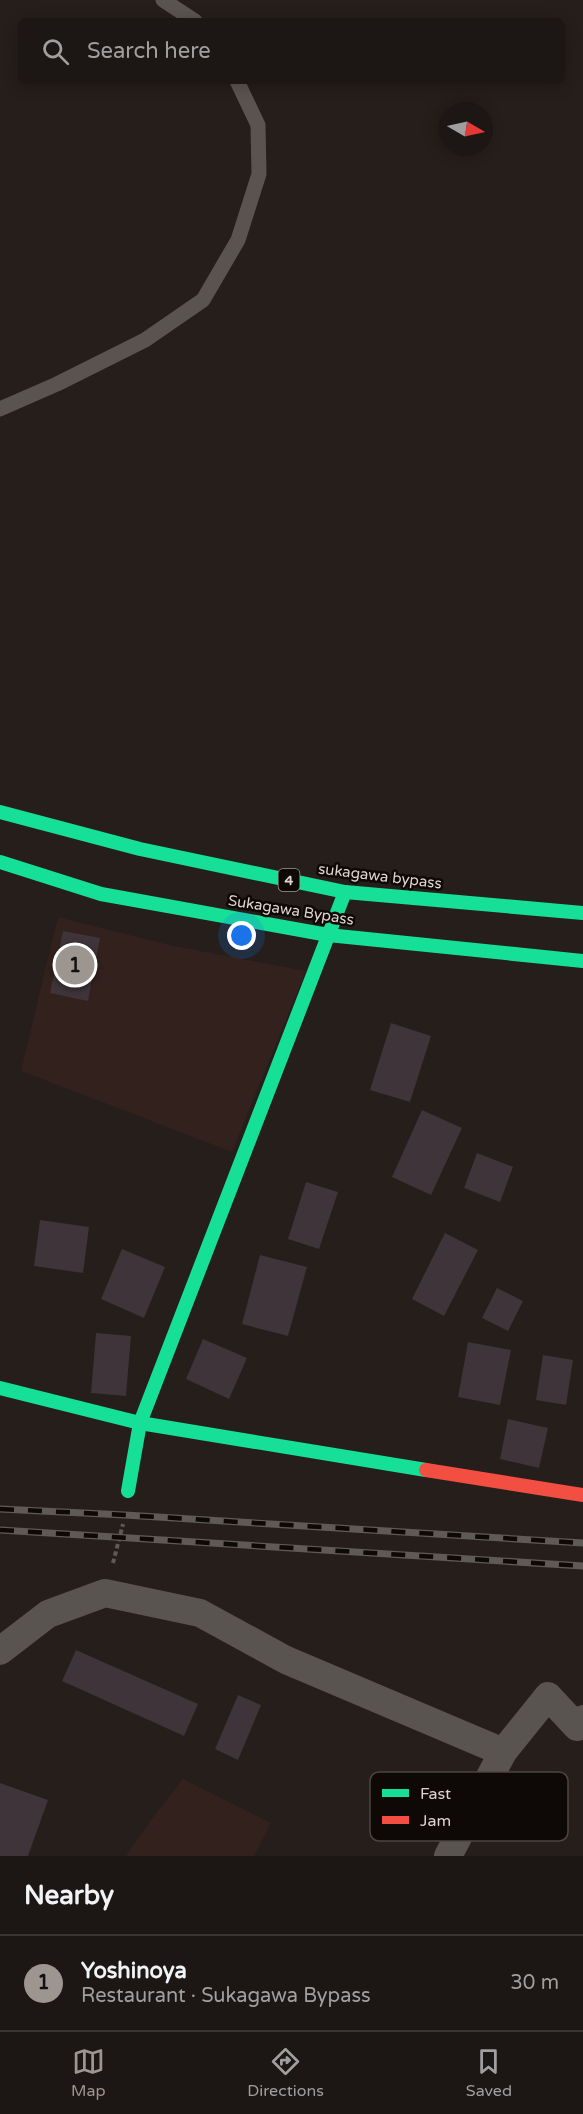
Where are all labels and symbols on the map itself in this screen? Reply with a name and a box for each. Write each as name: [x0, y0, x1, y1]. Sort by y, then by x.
north arrow: [439, 102, 493, 156]
street label: sukagawa bypass: [317, 859, 443, 893]
road number: 4: [278, 869, 300, 891]
street label: Sukagawa Bypass: [227, 891, 355, 929]
your location: [227, 921, 256, 950]
pin: 1: [56, 942, 94, 988]
legend: [370, 1772, 568, 1841]
text: Fast: [420, 1784, 451, 1804]
text: Jam: [420, 1811, 451, 1831]

